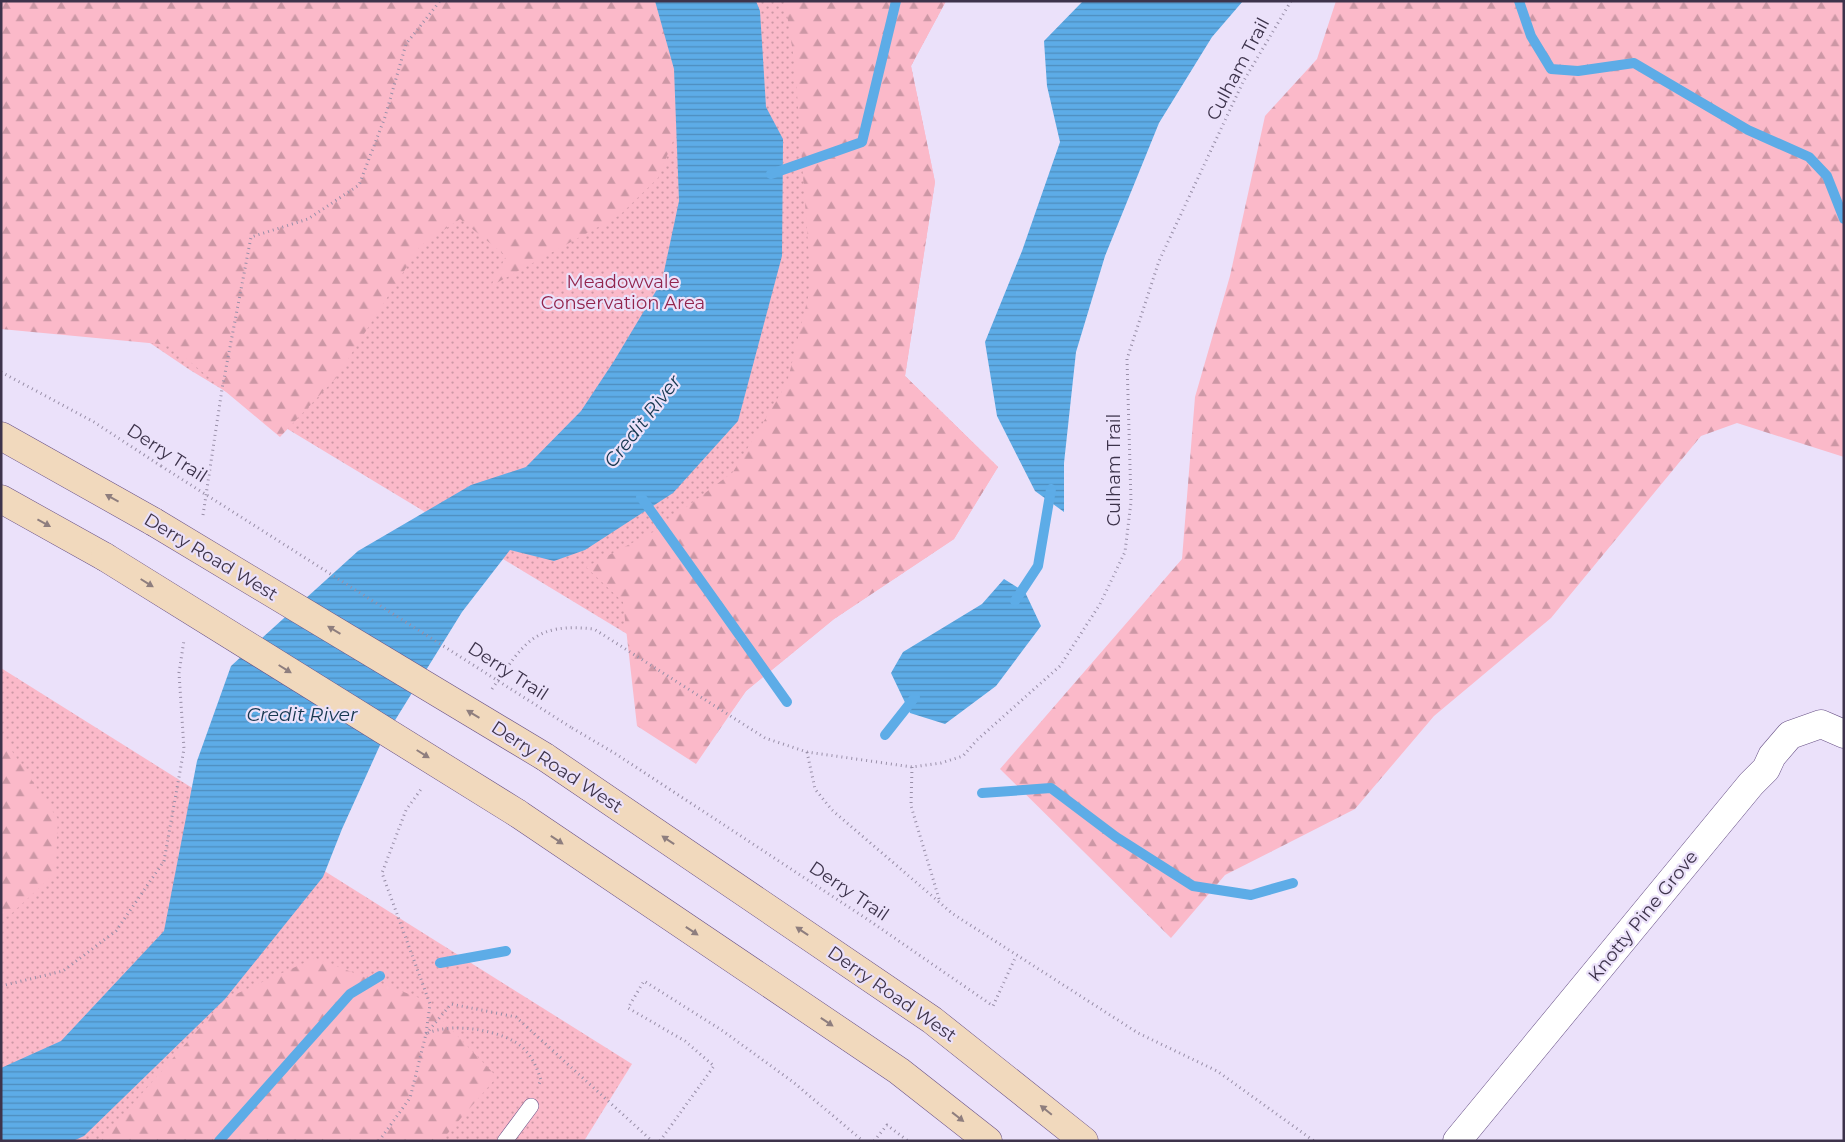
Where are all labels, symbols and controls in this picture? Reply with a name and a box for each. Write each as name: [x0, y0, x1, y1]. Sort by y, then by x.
street label: Culham Trail: [1202, 14, 1274, 124]
park label: Meadowvale Conservation Area: [541, 271, 705, 314]
water label: Credit River: [599, 370, 686, 472]
street label: Culham Trail: [1103, 414, 1125, 526]
street label: Derry Trail: [123, 419, 211, 487]
one-way arrow: [105, 494, 118, 503]
street label: Derry Road West: [140, 508, 282, 606]
one-way arrow: [37, 519, 51, 527]
one-way arrow: [140, 578, 153, 588]
one-way arrow: [327, 626, 340, 635]
street label: Derry Trail: [464, 637, 552, 705]
one-way arrow: [278, 664, 291, 673]
water label: Credit River: [246, 703, 358, 726]
one-way arrow: [467, 709, 480, 718]
street label: Derry Road West: [487, 716, 627, 818]
one-way arrow: [416, 750, 429, 759]
one-way arrow: [551, 835, 564, 845]
one-way arrow: [661, 835, 674, 845]
street label: Knotty Pine Grove: [1583, 846, 1703, 986]
street label: Derry Trail: [805, 856, 893, 926]
one-way arrow: [685, 926, 699, 936]
one-way arrow: [795, 927, 809, 936]
street label: Derry Road West: [823, 941, 961, 1047]
one-way arrow: [820, 1017, 834, 1027]
one-way arrow: [1040, 1105, 1053, 1116]
one-way arrow: [951, 1112, 964, 1123]

